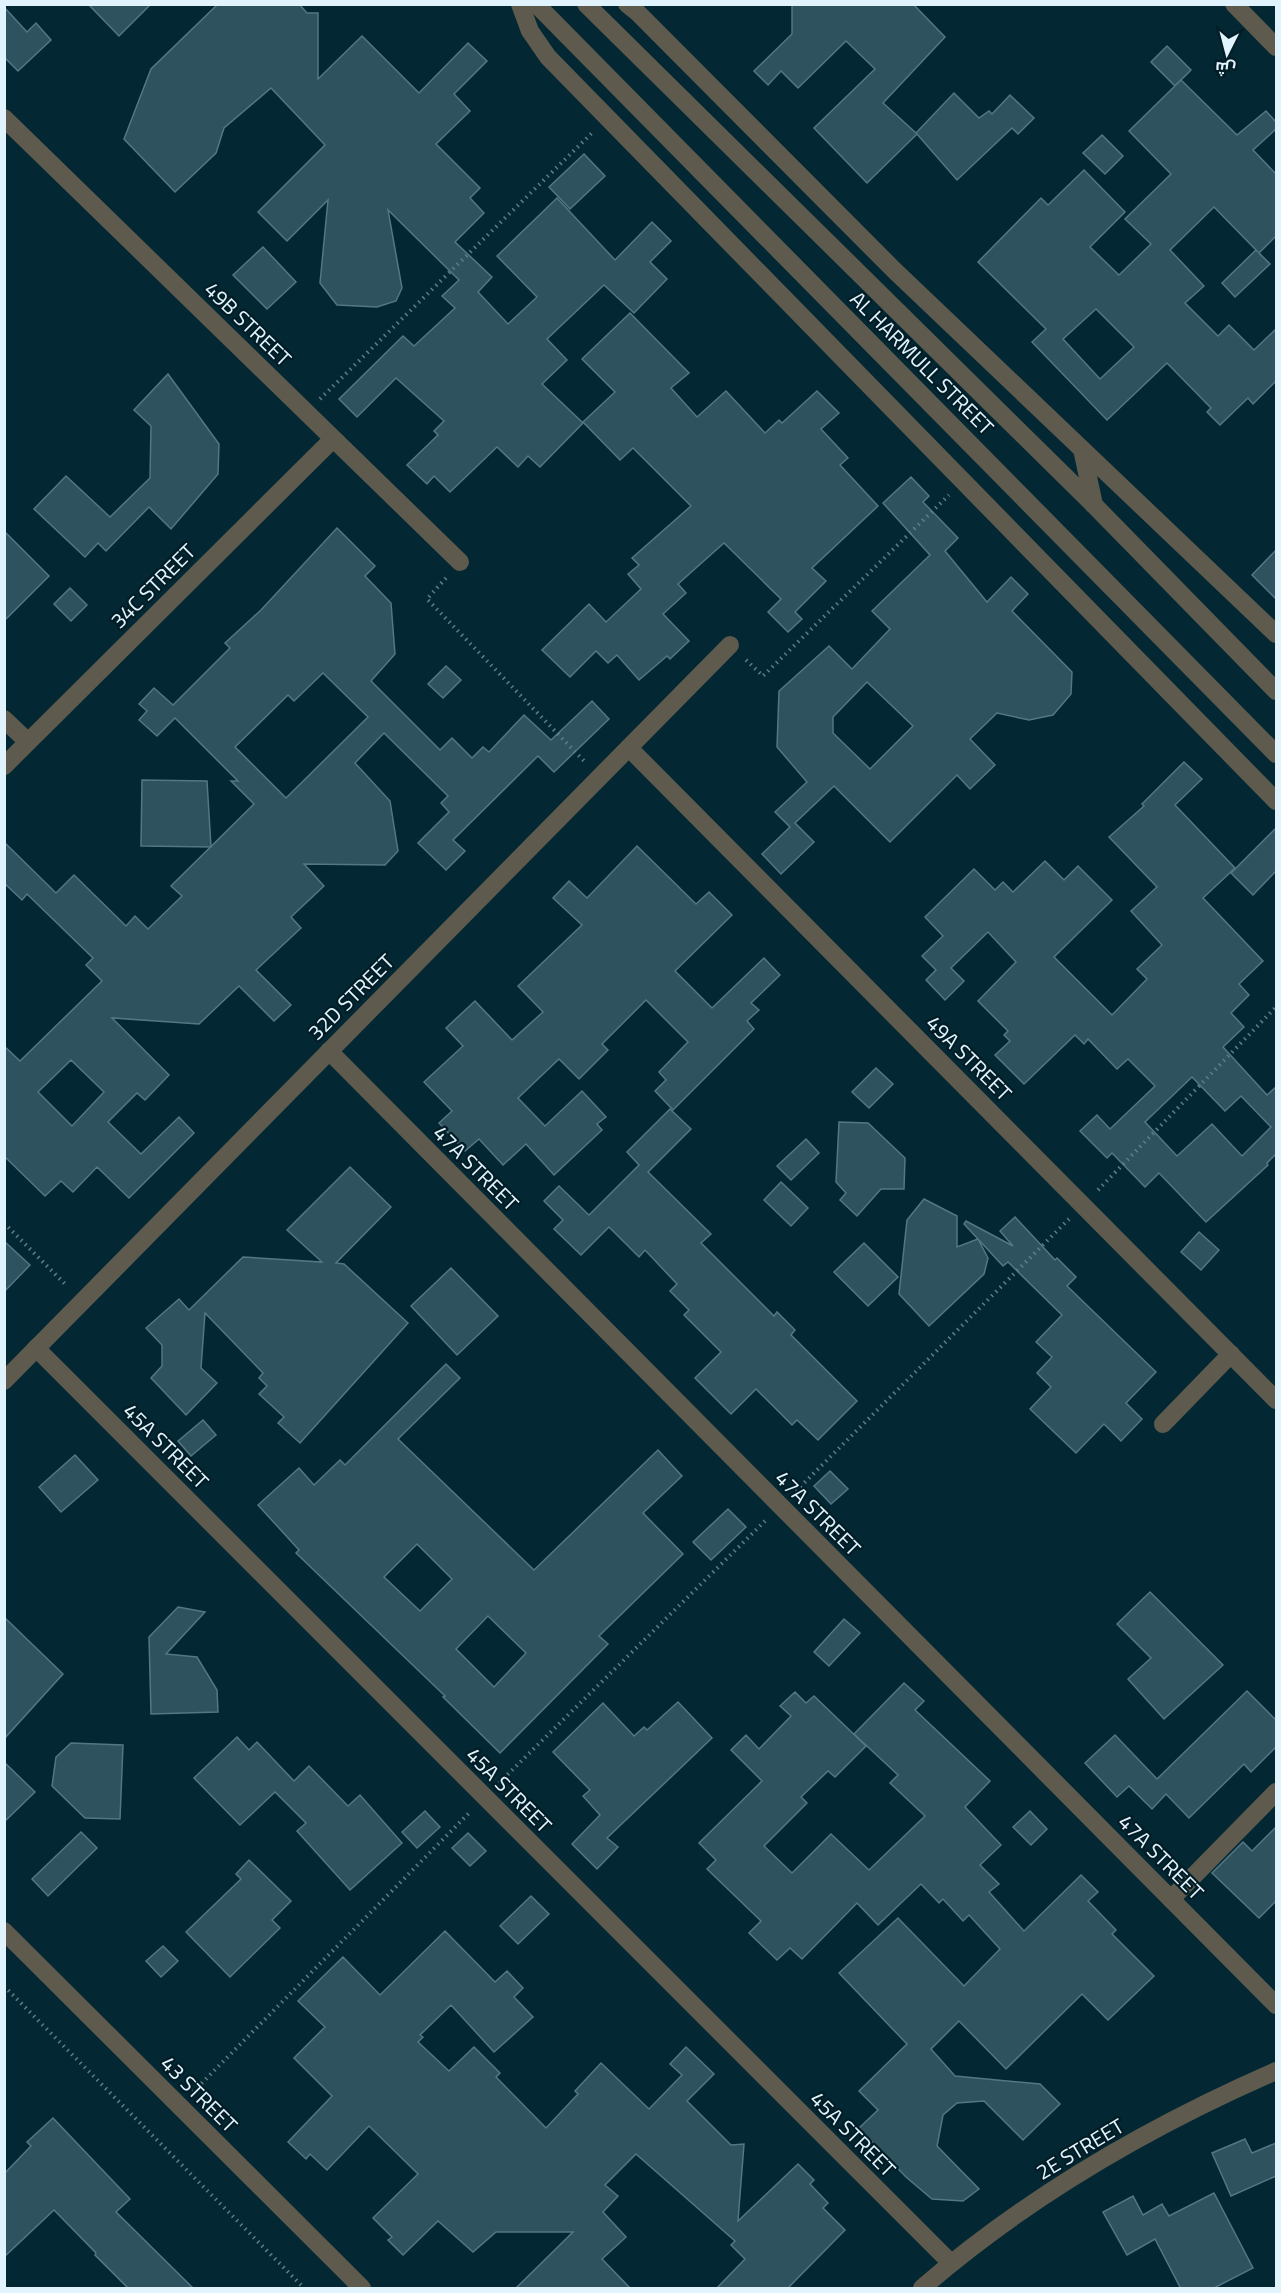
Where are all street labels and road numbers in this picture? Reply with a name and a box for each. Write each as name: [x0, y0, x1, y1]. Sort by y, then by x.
street label: 49B STREET: [195, 272, 301, 376]
street label: AL HARMULL STREET: [840, 281, 1004, 445]
street label: 34C STREET: [101, 534, 205, 638]
street label: 32D STREET: [298, 944, 404, 1050]
street label: 49A STREET: [916, 1005, 1022, 1111]
street label: 47A STREET: [423, 1115, 529, 1221]
street label: 45A STREET: [113, 1393, 219, 1499]
street label: 47A STREET: [765, 1460, 871, 1566]
street label: 45A STREET: [456, 1737, 562, 1843]
street label: 47A STREET: [1108, 1804, 1214, 1910]
street label: 43 STREET: [151, 2046, 247, 2142]
street label: 45A STREET: [800, 2081, 906, 2187]
street label: 2E STREET: [1028, 2107, 1132, 2191]

